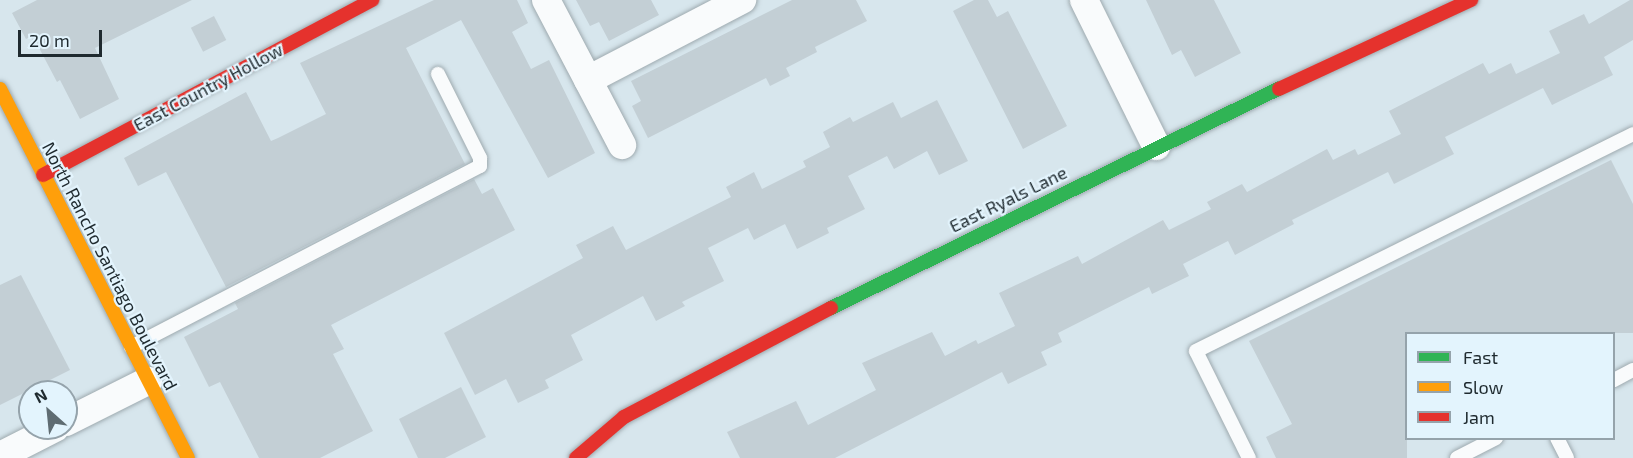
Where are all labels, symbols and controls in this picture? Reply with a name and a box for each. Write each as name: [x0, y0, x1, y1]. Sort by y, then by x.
scale bar: [21, 18, 105, 56]
text: 20 m: [29, 29, 70, 51]
street label: East Country Hollow: [129, 38, 287, 136]
street label: North Rancho Santiago Boulevard: [38, 138, 182, 394]
street label: East Ryals Lane: [946, 161, 1070, 237]
legend: [1405, 332, 1615, 440]
text: Fast: [1463, 346, 1498, 368]
text: Slow: [1463, 376, 1503, 398]
north arrow: [18, 380, 78, 440]
text: Jam: [1463, 406, 1495, 428]

